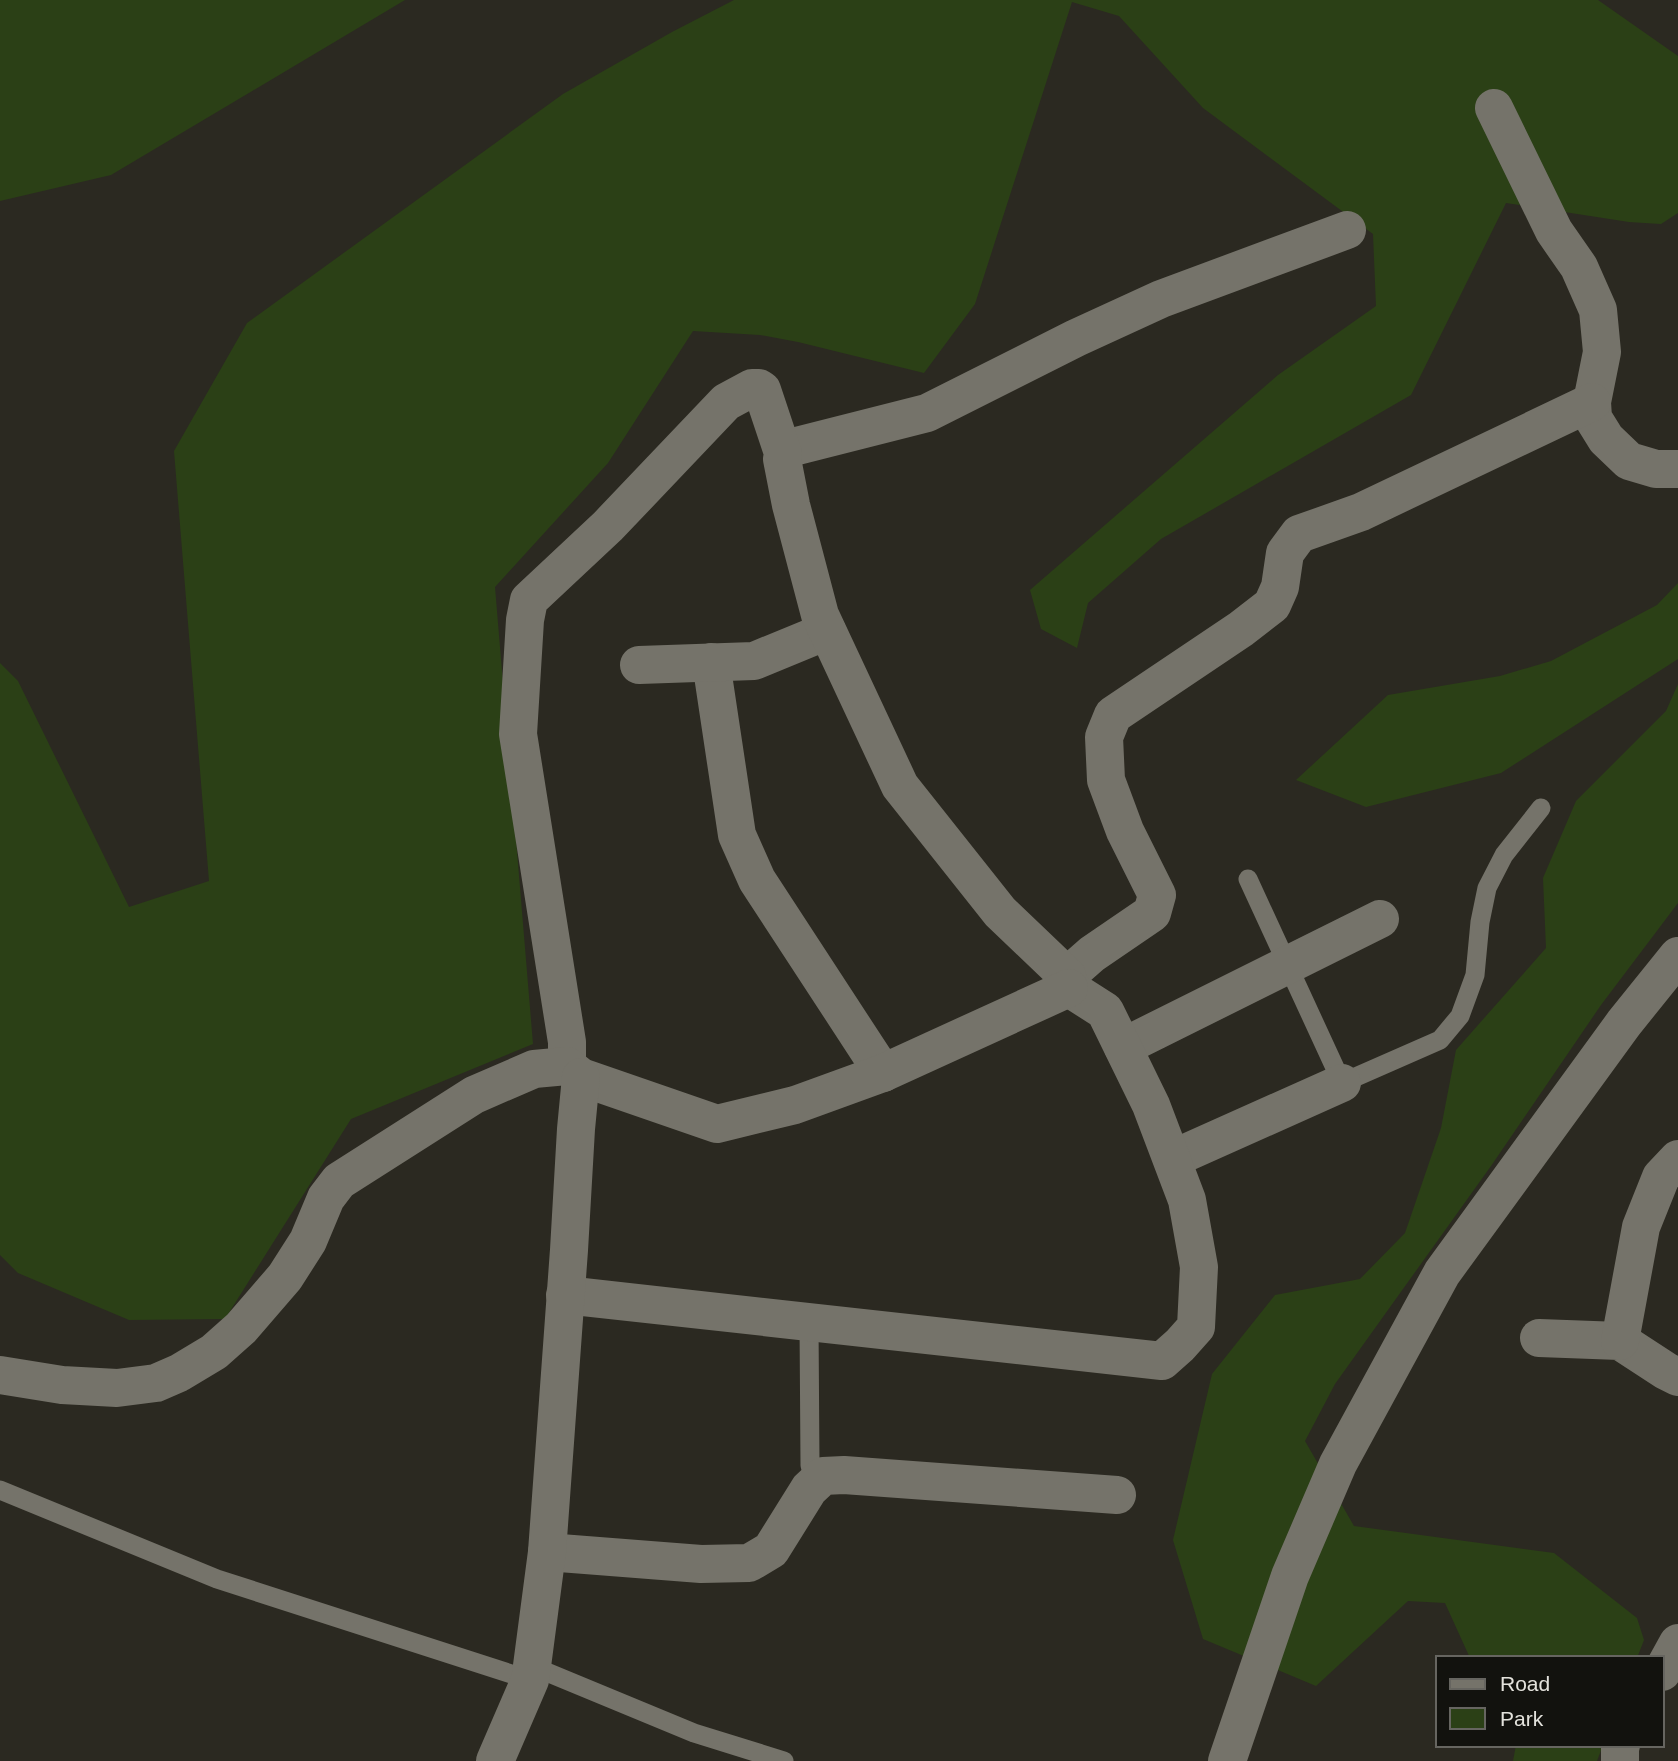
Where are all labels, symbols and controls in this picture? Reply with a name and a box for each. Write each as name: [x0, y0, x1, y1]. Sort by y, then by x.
legend: [1436, 1656, 1664, 1747]
text: Road: [1500, 1672, 1550, 1695]
text: Park: [1500, 1707, 1544, 1730]

